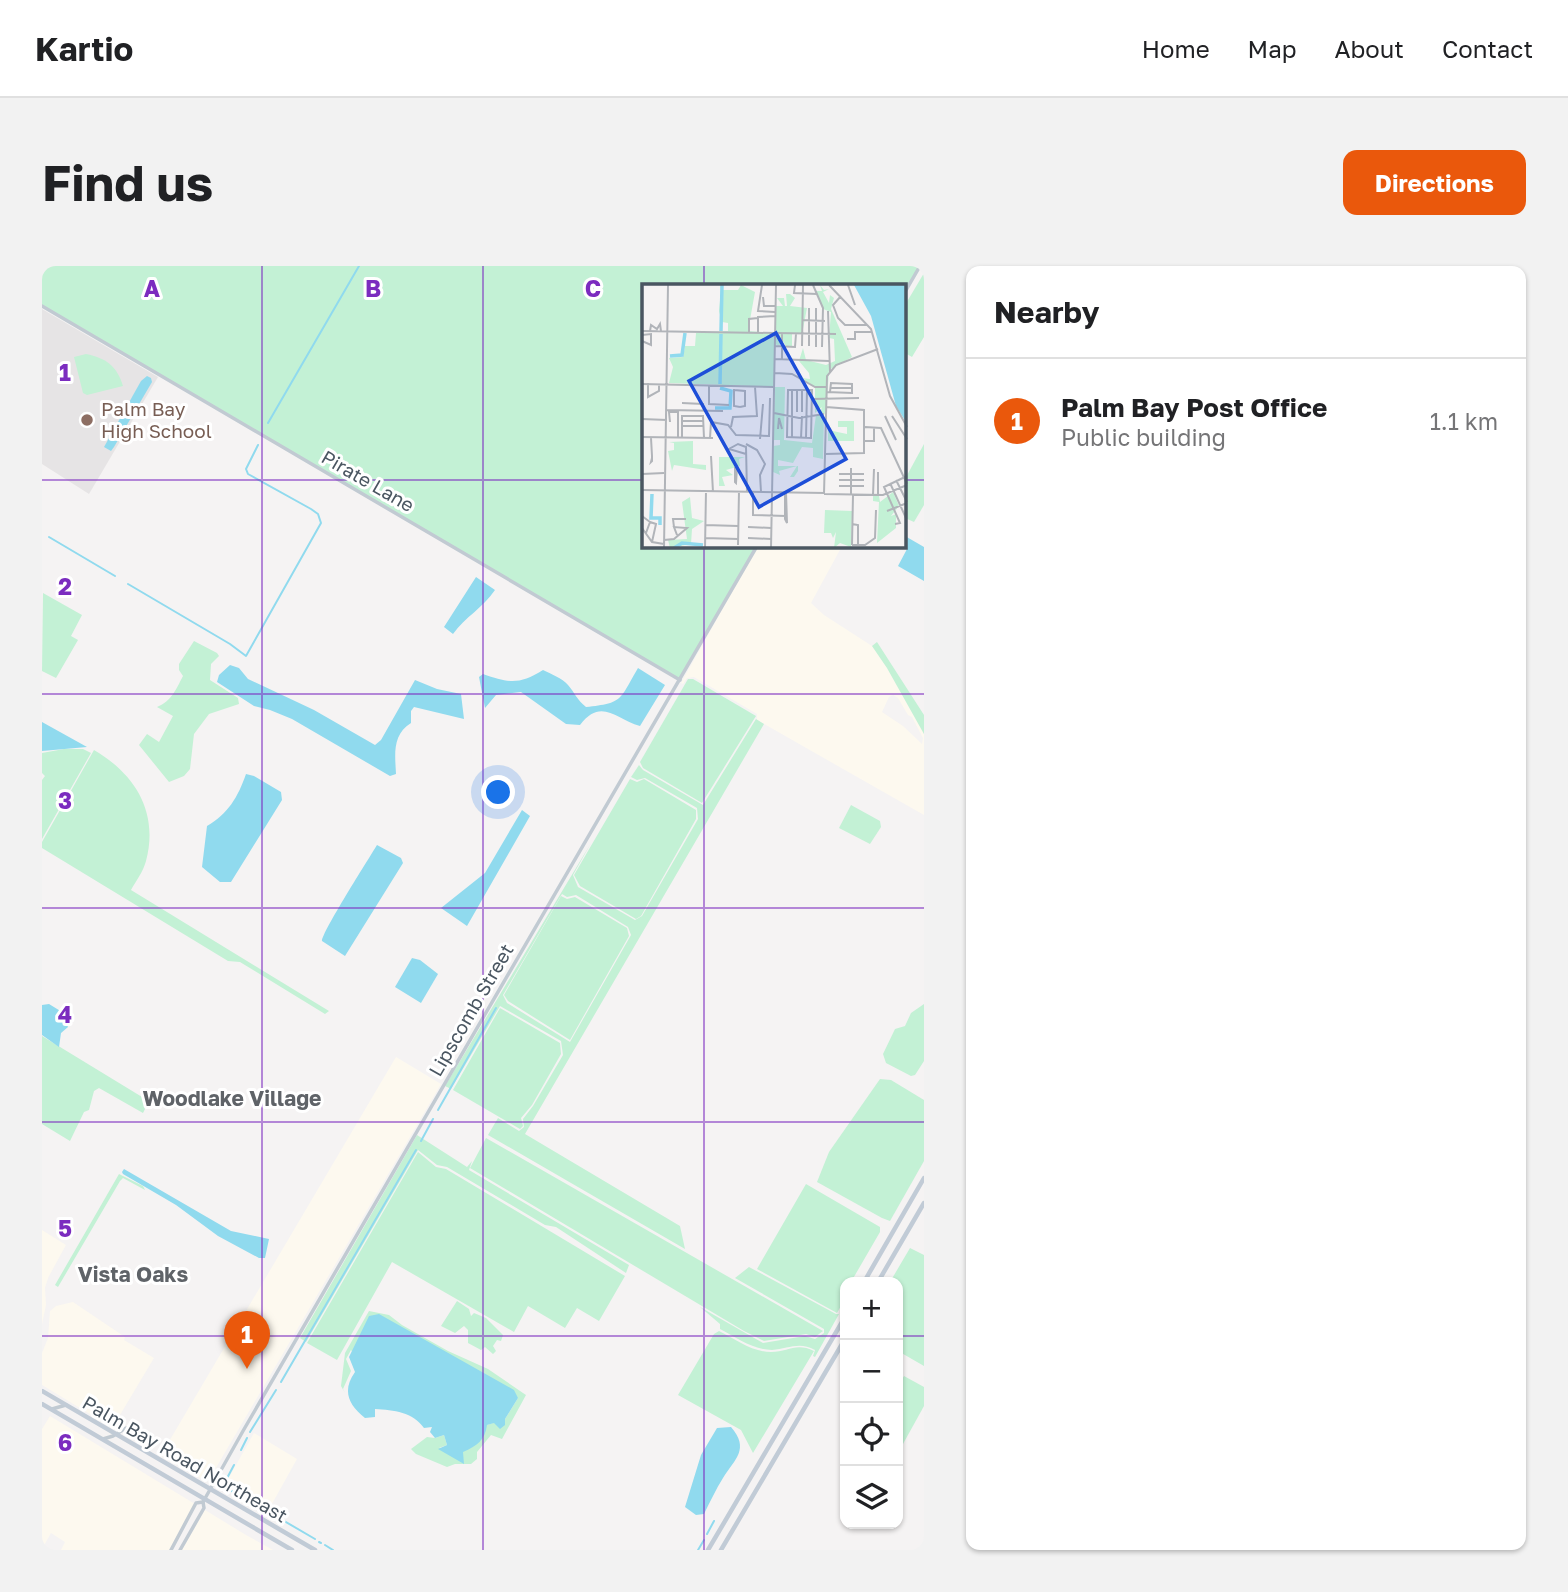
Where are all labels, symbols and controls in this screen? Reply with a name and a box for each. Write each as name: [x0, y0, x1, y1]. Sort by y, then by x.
text: Kartio: [35, 29, 133, 68]
text: Home: [1142, 34, 1210, 63]
text: Map: [1248, 34, 1297, 63]
text: About: [1335, 34, 1404, 63]
text: Contact: [1442, 34, 1533, 63]
button: Directions: [1343, 150, 1526, 215]
text: Find us: [42, 153, 213, 212]
text: A: [144, 274, 161, 302]
text: B: [365, 274, 381, 302]
text: C: [585, 274, 601, 302]
inset map: [642, 284, 906, 548]
text: Nearby: [994, 294, 1099, 330]
text: 1: [59, 358, 71, 386]
text: Palm Bay Post Office: [1061, 392, 1327, 423]
place label: Palm Bay High School: [101, 397, 212, 442]
text: 1: [1011, 407, 1023, 435]
text: 1.1 km: [1430, 407, 1498, 435]
marker: Palm Bay High School: [79, 412, 95, 428]
text: Public building: [1061, 423, 1226, 451]
street label: Pirate Lane: [318, 445, 419, 516]
text: 2: [58, 572, 72, 600]
your location: [481, 775, 515, 809]
text: 3: [58, 786, 72, 814]
street label: Lipscomb Street: [423, 940, 518, 1080]
text: 4: [58, 1000, 72, 1028]
district label: Woodlake Village: [143, 1085, 321, 1111]
text: 5: [58, 1214, 72, 1242]
district label: Vista Oaks: [78, 1261, 188, 1287]
map controls: [840, 1277, 903, 1529]
button: +: [840, 1277, 903, 1340]
pin: 1: [224, 1311, 270, 1369]
button: −: [840, 1340, 903, 1403]
street label: Palm Bay Road Northeast: [79, 1390, 292, 1527]
button: locate: [840, 1403, 903, 1466]
text: 6: [58, 1428, 72, 1456]
button: layers: [840, 1466, 903, 1529]

